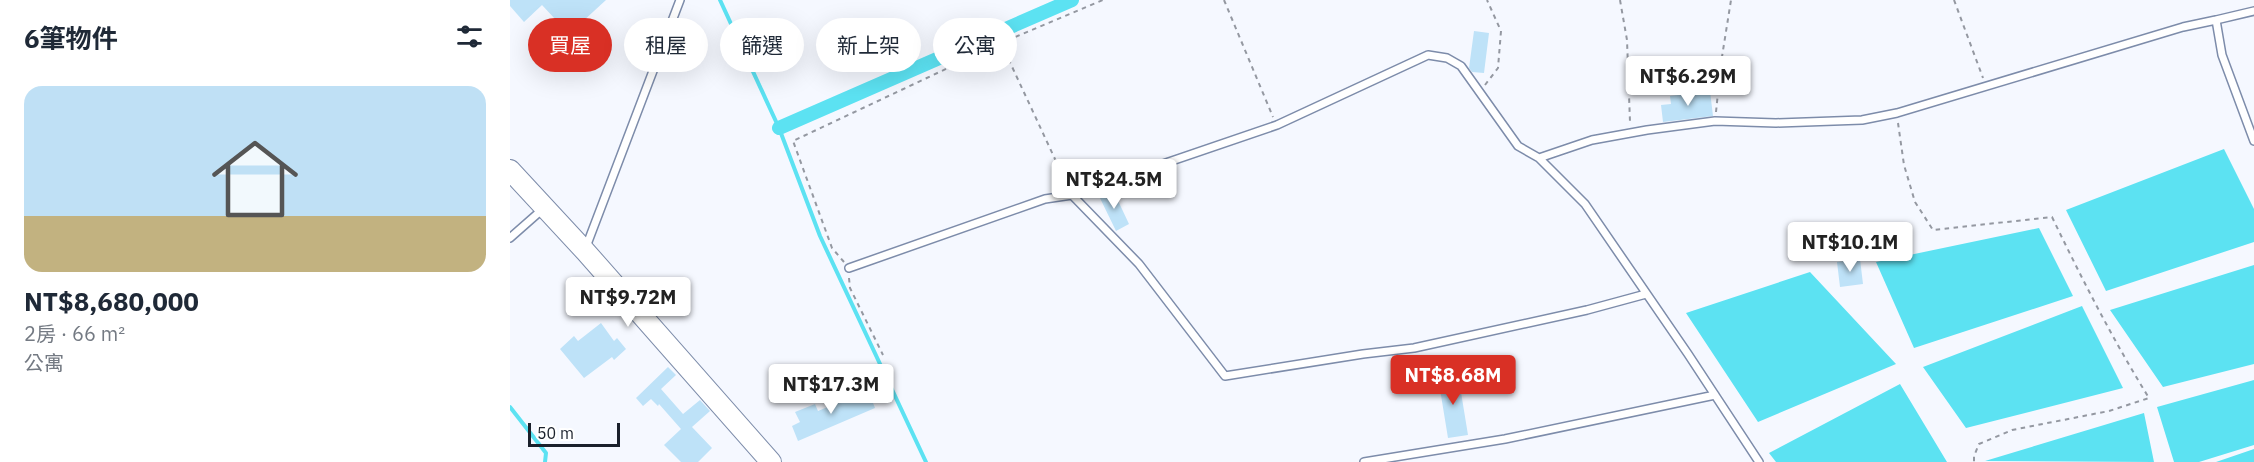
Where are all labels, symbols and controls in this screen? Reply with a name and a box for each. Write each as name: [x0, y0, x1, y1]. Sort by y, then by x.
chip: 買屋: [528, 18, 612, 72]
chip: 租屋: [624, 18, 708, 72]
chip: 篩選: [720, 18, 804, 72]
chip: 新上架: [816, 18, 921, 72]
chip: 公寓: [933, 18, 1017, 72]
icon: filters: [453, 20, 486, 53]
text: 6筆物件: [24, 21, 118, 55]
pin: NT$6.29M: [1626, 56, 1750, 107]
text: NT$6.29M: [1640, 62, 1736, 89]
icon: home: [201, 125, 309, 233]
pin: NT$24.5M: [1052, 159, 1176, 210]
text: NT$24.5M: [1066, 165, 1162, 192]
pin: NT$10.1M: [1788, 222, 1912, 273]
text: NT$10.1M: [1802, 228, 1898, 255]
pin: NT$9.72M: [566, 277, 690, 328]
text: NT$9.72M: [580, 283, 676, 310]
text: NT$8,680,000: [24, 284, 199, 318]
text: 2房 · 66 m²: [24, 320, 125, 347]
text: 公寓: [24, 349, 64, 376]
pin: NT$8.68M: [1391, 355, 1515, 406]
text: NT$8.68M: [1405, 361, 1501, 388]
pin: NT$17.3M: [769, 364, 893, 415]
text: NT$17.3M: [783, 370, 879, 397]
scale bar: [528, 420, 620, 448]
text: 50 m: [537, 423, 574, 443]

